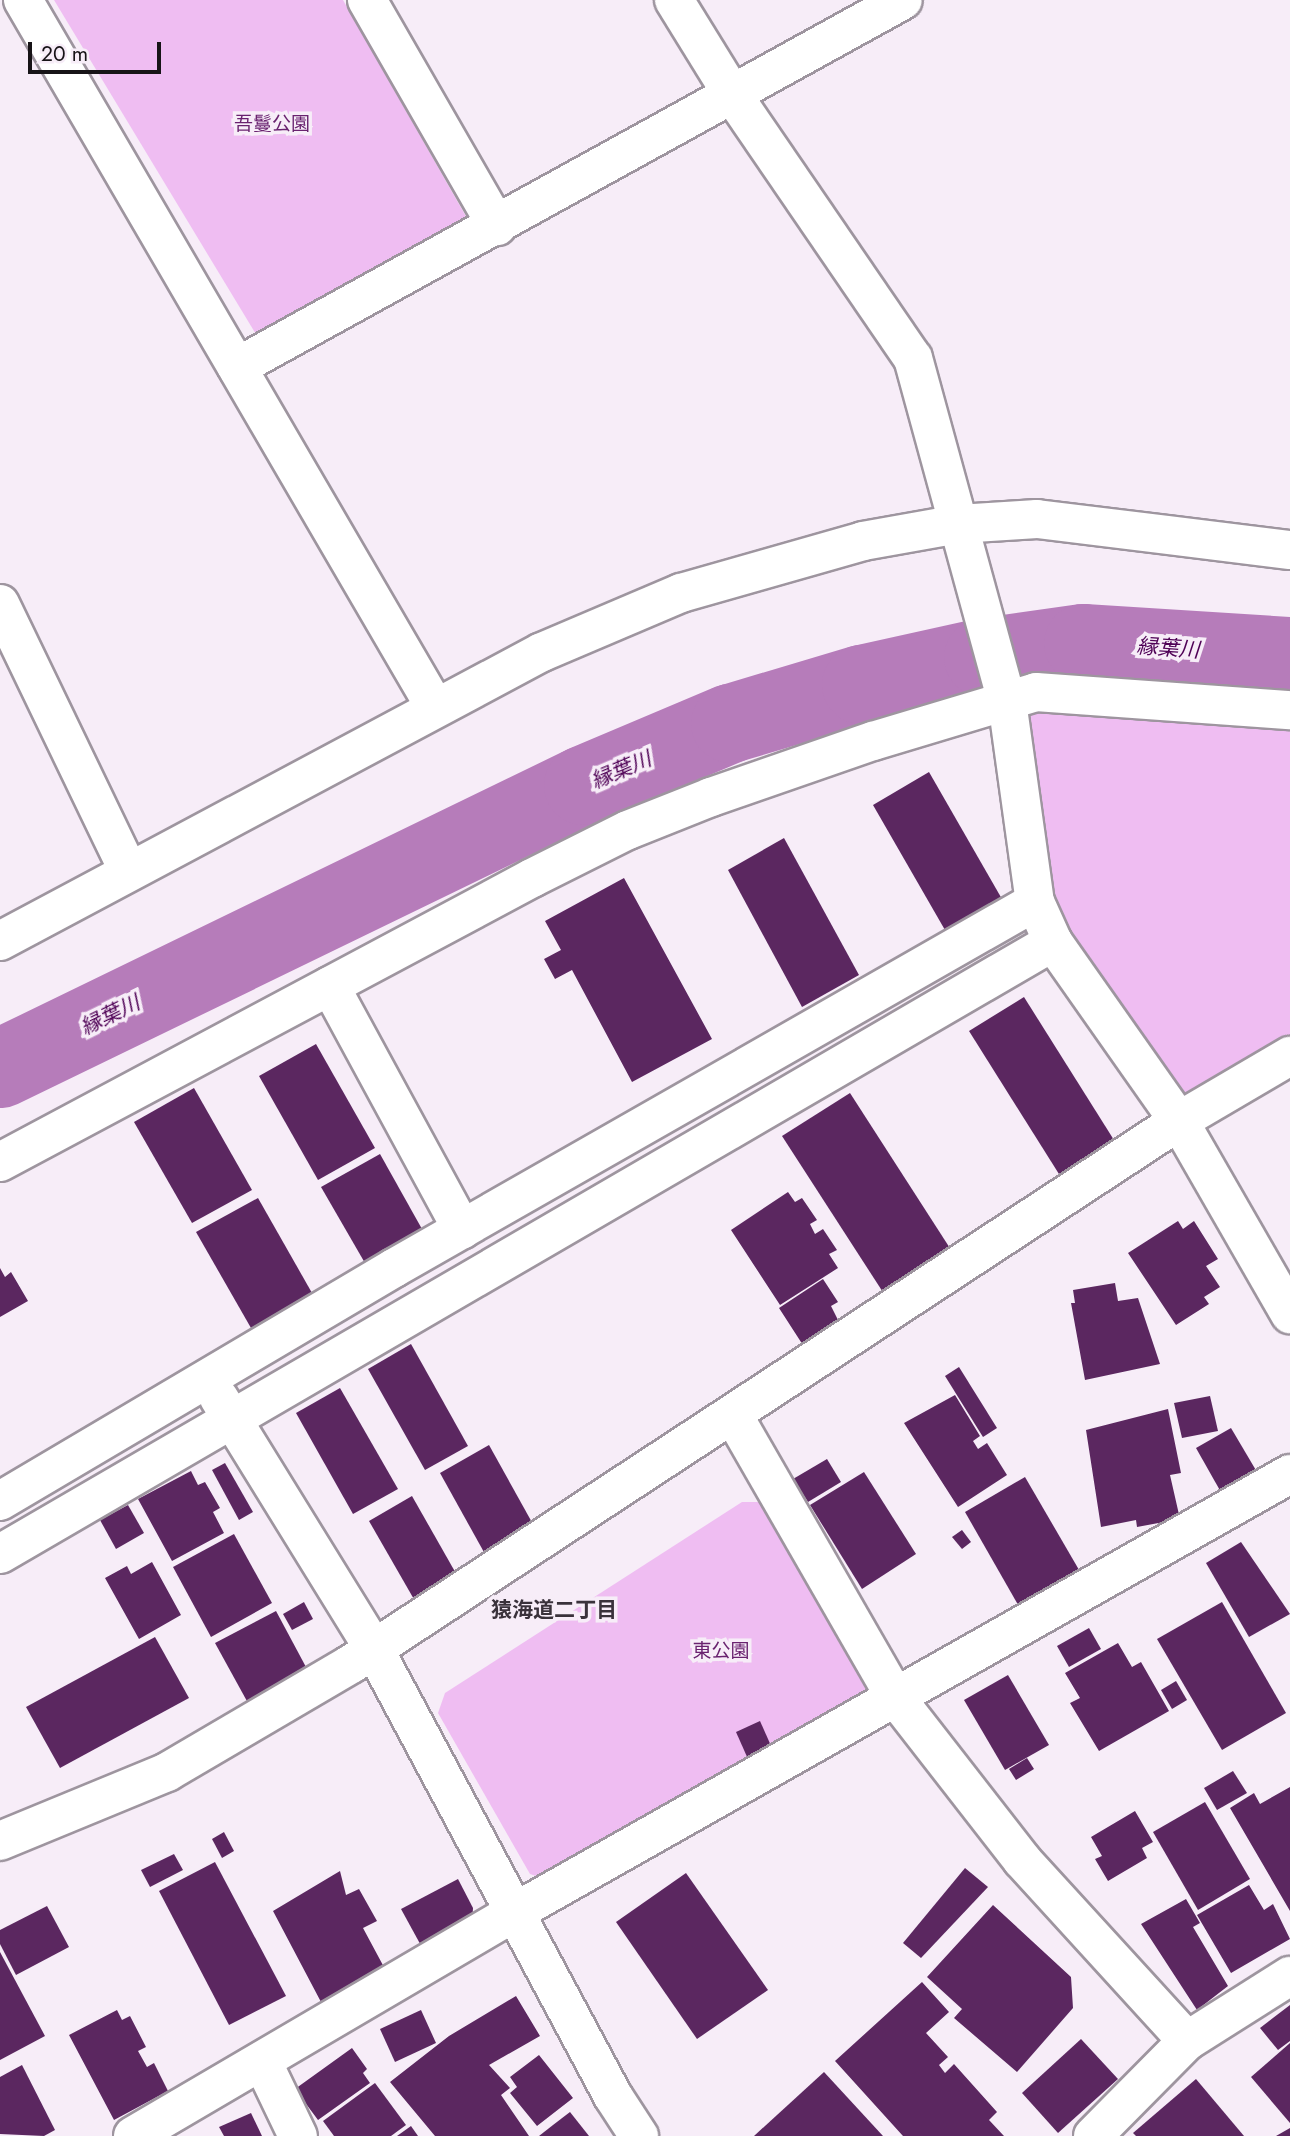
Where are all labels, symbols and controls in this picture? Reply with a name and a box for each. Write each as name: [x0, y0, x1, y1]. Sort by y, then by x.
scale bar: [32, 28, 164, 72]
text: 20 m: [41, 39, 88, 69]
park label: 吾鬘公園: [234, 113, 310, 135]
water label: 縁葉川: [1136, 633, 1200, 663]
water label: 縁葉川: [587, 746, 655, 794]
water label: 縁葉川: [76, 990, 144, 1040]
district label: 猿海道二丁目: [491, 1597, 617, 1623]
park label: 東公園: [693, 1640, 749, 1662]

